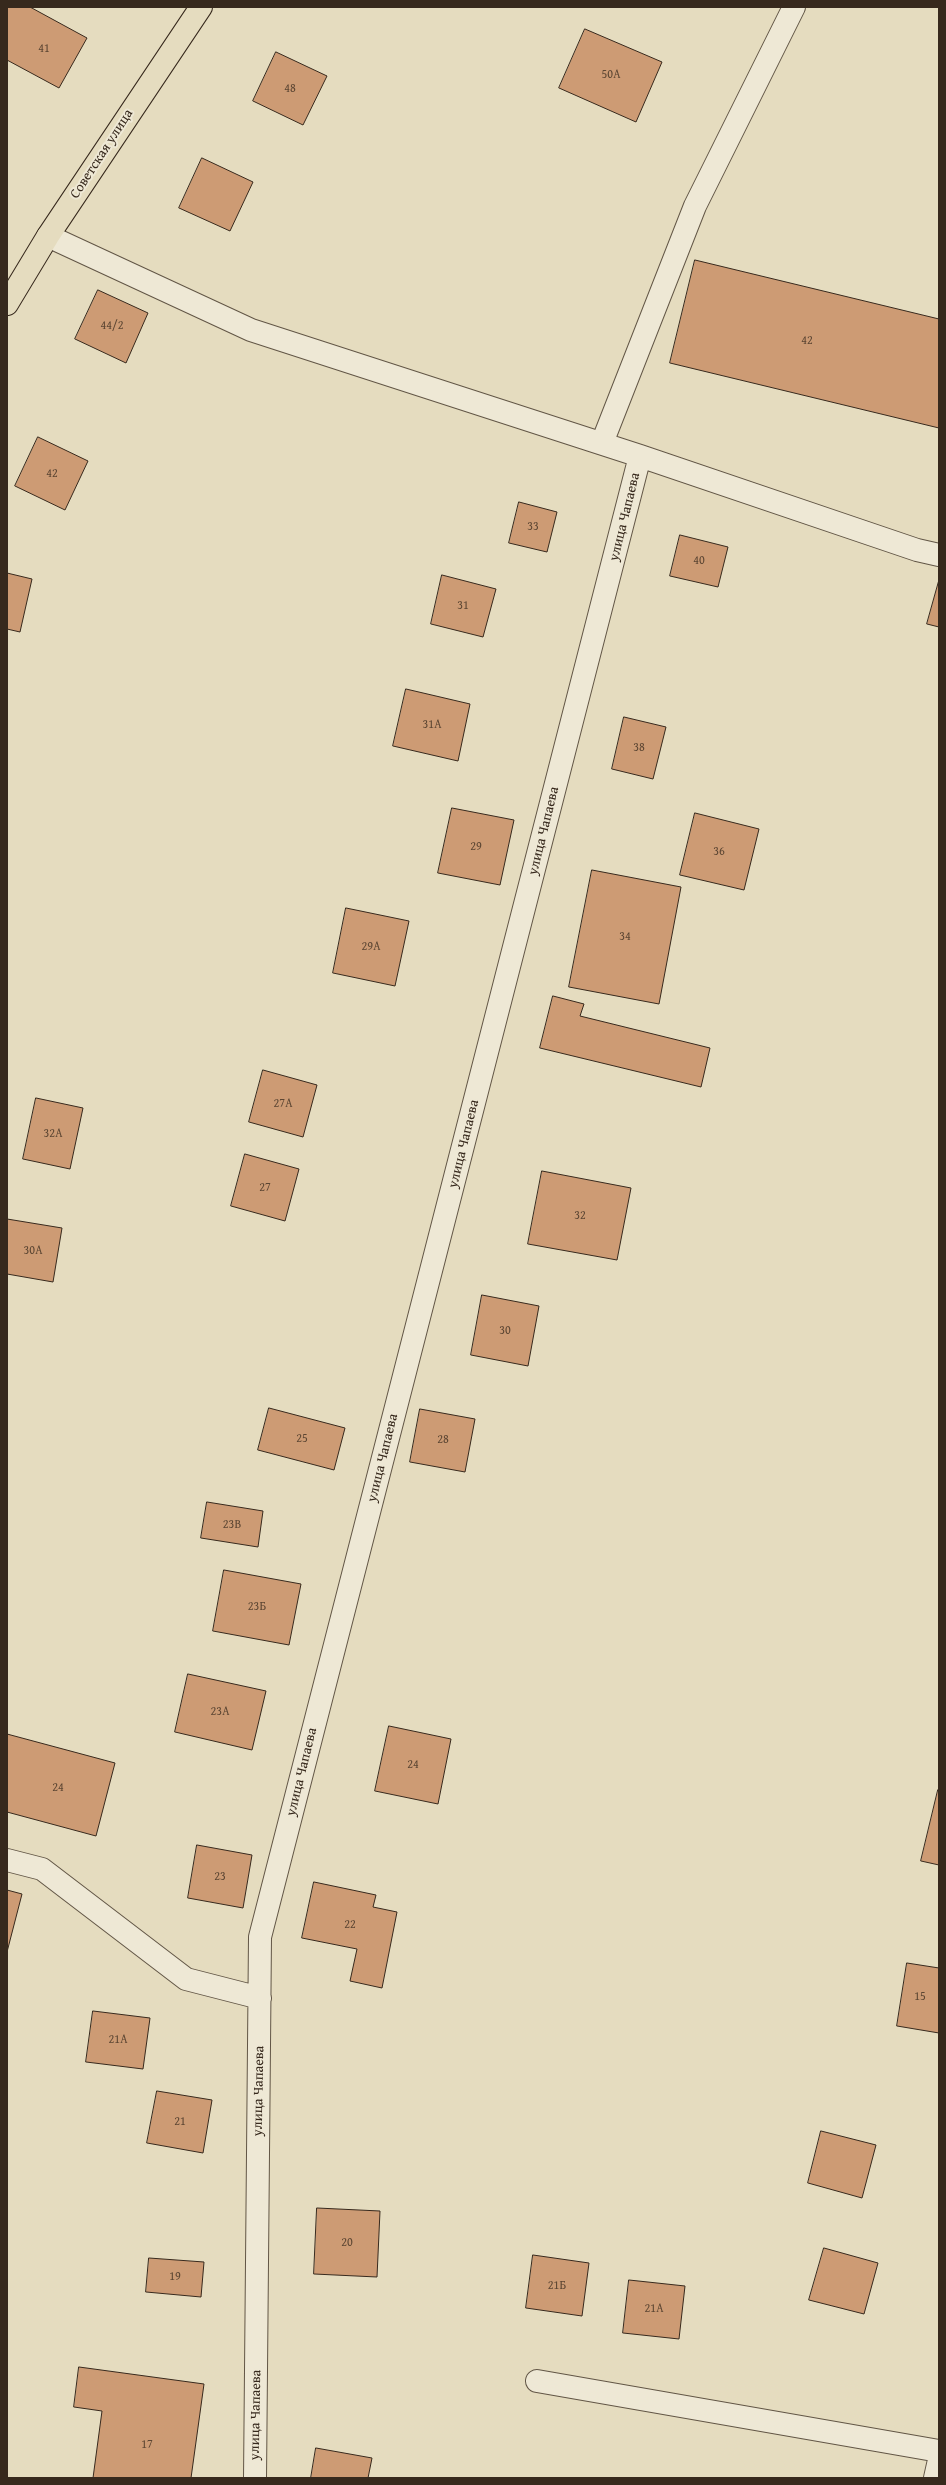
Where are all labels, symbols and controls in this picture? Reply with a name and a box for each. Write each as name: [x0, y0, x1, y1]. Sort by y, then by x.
house number: 41: [38, 42, 50, 56]
house number: 50А: [602, 68, 620, 82]
house number: 48: [284, 82, 296, 96]
street label: Советская улица: [67, 106, 137, 202]
house number: 44/2: [101, 319, 123, 333]
house number: 42: [801, 334, 813, 348]
house number: 42: [46, 467, 58, 481]
street label: улица Чапаева: [606, 471, 644, 563]
house number: 33: [527, 520, 539, 534]
house number: 40: [693, 554, 705, 568]
house number: 31: [457, 599, 469, 613]
house number: 31А: [423, 718, 441, 732]
house number: 38: [633, 741, 645, 755]
street label: улица Чапаева: [525, 785, 563, 877]
house number: 29: [470, 840, 482, 854]
house number: 36: [713, 845, 725, 859]
house number: 34: [619, 930, 631, 944]
house number: 29А: [362, 940, 380, 954]
house number: 27А: [274, 1097, 292, 1111]
street label: улица Чапаева: [445, 1098, 483, 1190]
house number: 32А: [44, 1127, 62, 1141]
house number: 27: [259, 1181, 271, 1195]
house number: 32: [574, 1209, 586, 1223]
house number: 30А: [24, 1244, 42, 1258]
house number: 30: [499, 1324, 511, 1338]
street label: улица Чапаева: [364, 1412, 402, 1504]
house number: 25: [296, 1432, 308, 1446]
house number: 28: [437, 1433, 449, 1447]
house number: 23В: [223, 1518, 241, 1532]
house number: 23Б: [248, 1600, 266, 1614]
house number: 23А: [211, 1705, 229, 1719]
street label: улица Чапаева: [283, 1726, 321, 1818]
house number: 24: [407, 1758, 419, 1772]
house number: 24: [52, 1781, 64, 1795]
house number: 23: [214, 1870, 226, 1884]
house number: 22: [344, 1918, 356, 1932]
house number: 15: [914, 1990, 926, 2004]
house number: 21А: [109, 2033, 127, 2047]
street label: улица Чапаева: [250, 2046, 268, 2136]
house number: 21: [174, 2115, 186, 2129]
house number: 20: [341, 2236, 353, 2250]
house number: 19: [169, 2270, 181, 2284]
house number: 21Б: [548, 2279, 566, 2293]
house number: 21А: [645, 2302, 663, 2316]
street label: улица Чапаева: [247, 2370, 265, 2460]
house number: 17: [141, 2438, 153, 2452]

